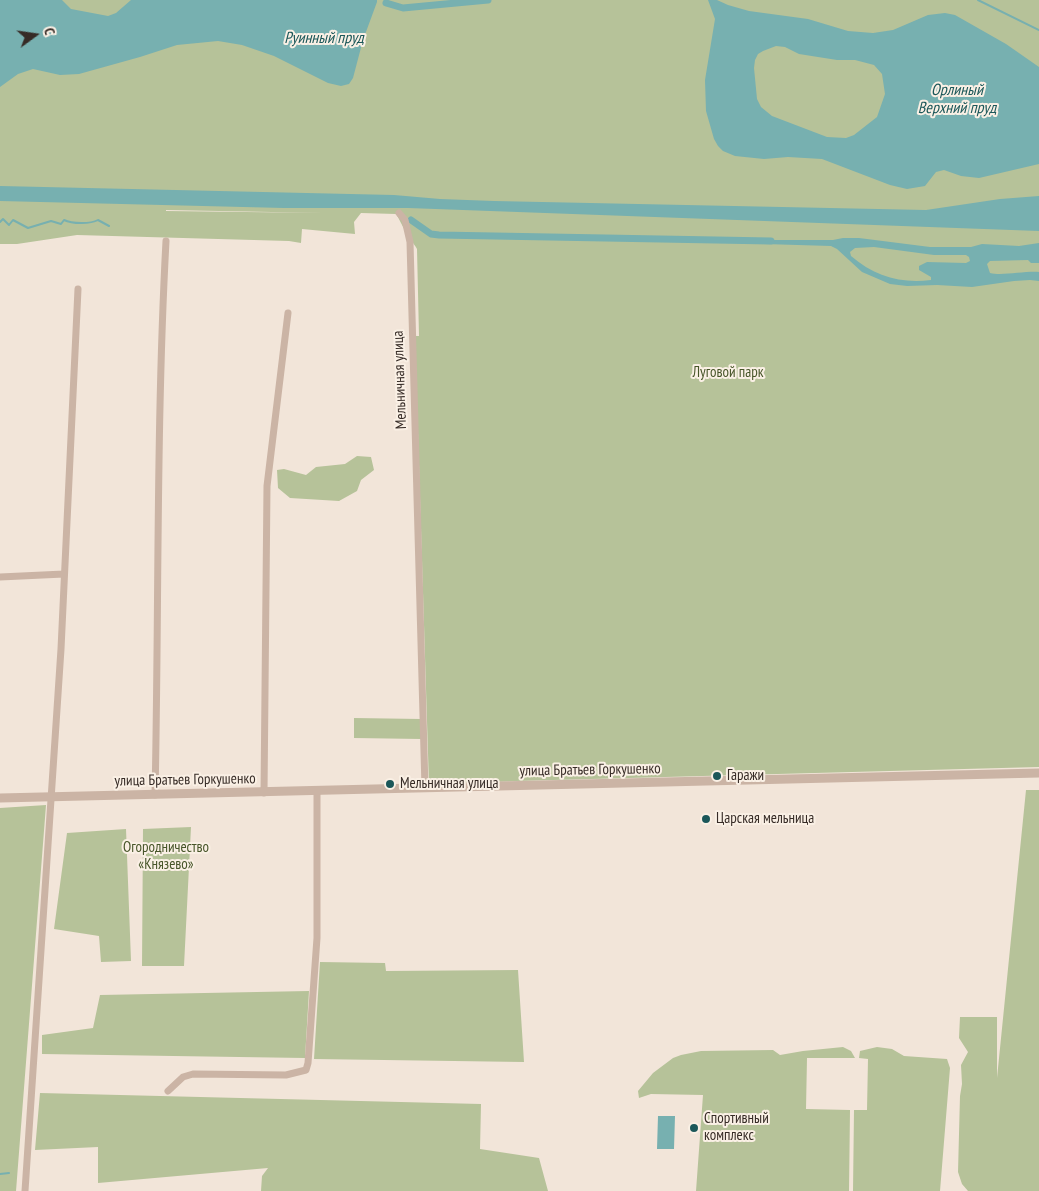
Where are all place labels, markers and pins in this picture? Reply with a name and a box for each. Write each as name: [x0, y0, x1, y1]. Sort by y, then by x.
place label: Гаражи: [727, 767, 764, 785]
marker: Гаражи: [711, 770, 723, 782]
place label: Мельничная улица: [400, 775, 499, 793]
marker: Мельничная улица: [384, 778, 396, 790]
place label: Царская мельница: [716, 810, 814, 828]
marker: Царская мельница: [700, 813, 712, 825]
place label: Спортивный комплекс: [704, 1110, 769, 1145]
marker: Спортивный комплекс: [688, 1122, 700, 1134]

